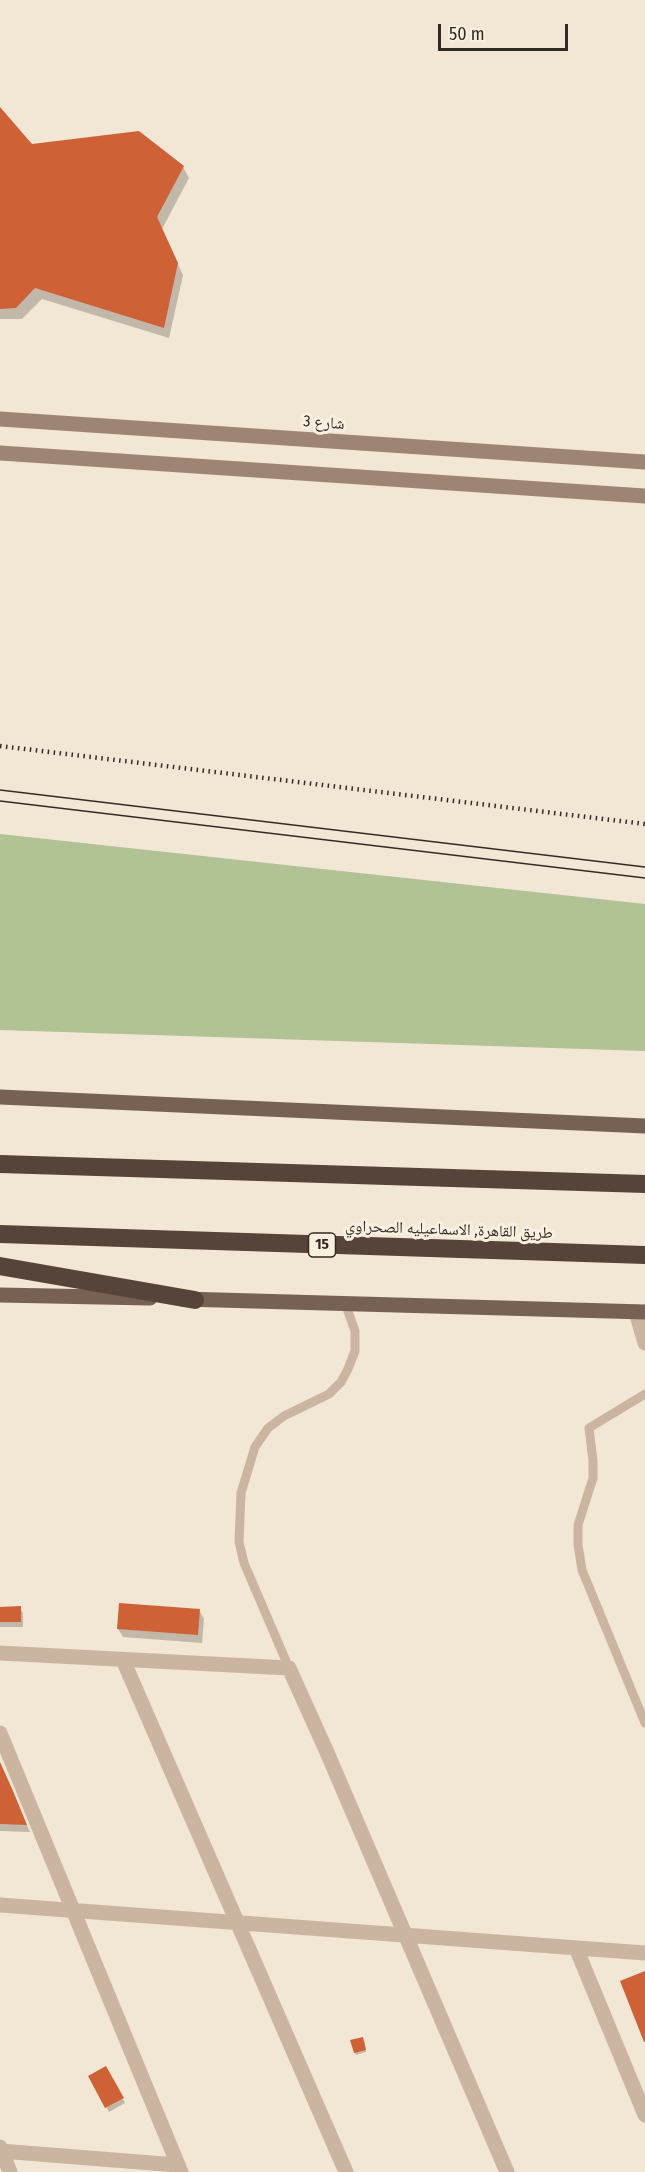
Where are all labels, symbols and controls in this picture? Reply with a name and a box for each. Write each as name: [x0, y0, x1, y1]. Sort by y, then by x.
scale bar: [441, 12, 572, 50]
text: 50 m: [449, 23, 485, 45]
street label: شارع 3: [303, 412, 345, 434]
street label: طريق القاهرة, الاسماعيليه الصحراوي: [345, 1217, 553, 1243]
road number: 15: [308, 1233, 336, 1257]

